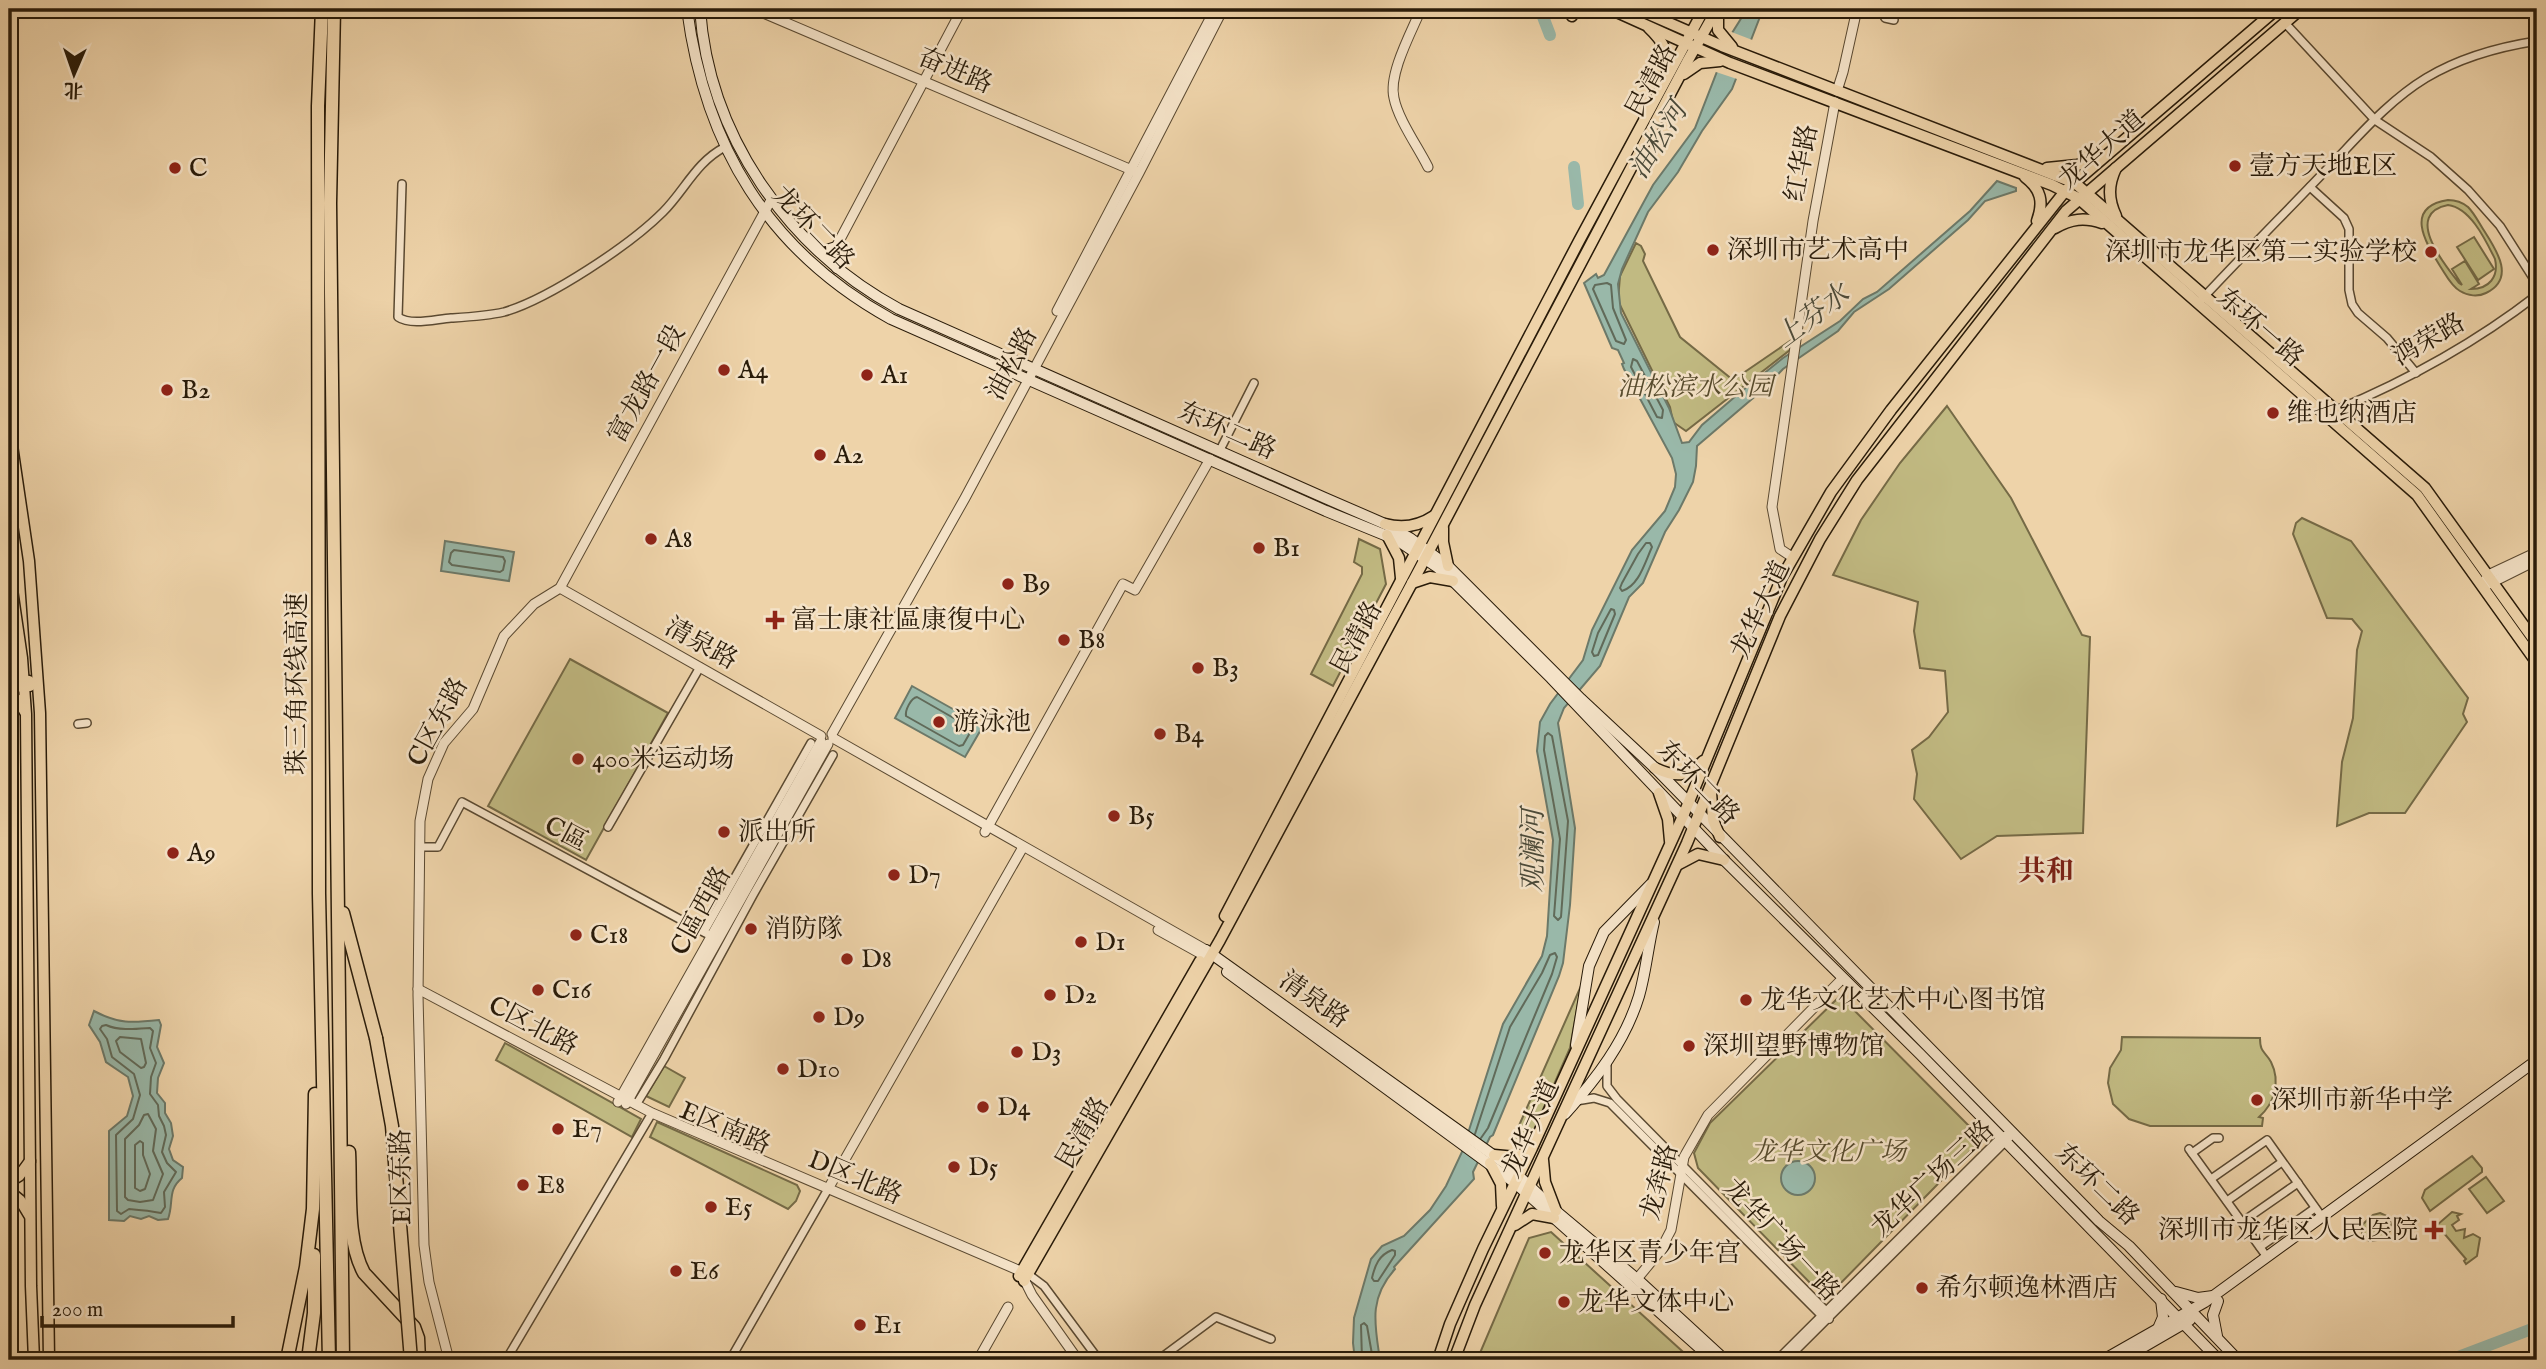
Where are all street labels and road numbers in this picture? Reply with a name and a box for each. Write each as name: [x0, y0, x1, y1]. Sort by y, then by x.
street label: 民清路: [1619, 39, 1685, 123]
street label: 奋进路: [913, 41, 997, 101]
street label: 龙华大道: [2052, 103, 2152, 197]
street label: 红华路: [1778, 122, 1826, 204]
street label: 龙环二路: [765, 179, 861, 277]
street label: 东环一路: [2210, 281, 2310, 375]
street label: 鸿荣路: [2387, 306, 2471, 374]
street label: 富龙路一段: [601, 319, 693, 449]
street label: 油松路: [979, 322, 1045, 406]
street label: 东环二路: [1173, 395, 1281, 467]
street label: 龙华大道: [1724, 556, 1798, 664]
street label: 珠三角环线高速: [281, 593, 314, 775]
street label: 民清路: [1324, 596, 1390, 680]
street label: 清泉路: [659, 611, 743, 677]
street label: C区东路: [400, 672, 476, 772]
street label: 东环二路: [1650, 734, 1746, 832]
street label: C區: [539, 809, 593, 859]
street label: C區西路: [663, 861, 739, 961]
street label: 清泉路: [1273, 964, 1355, 1036]
street label: C区北路: [483, 989, 583, 1063]
street label: 龙华大道: [1495, 1075, 1567, 1183]
street label: 民清路: [1049, 1091, 1117, 1175]
street label: E区南路: [674, 1094, 776, 1162]
street label: 龙华广场三路: [1865, 1114, 2001, 1244]
street label: E区东路: [385, 1129, 419, 1225]
street label: 东环二路: [2048, 1137, 2146, 1233]
street label: 龙奔路: [1634, 1140, 1686, 1224]
street label: D区北路: [803, 1143, 907, 1213]
street label: 龙华广场一路: [1716, 1172, 1846, 1308]

